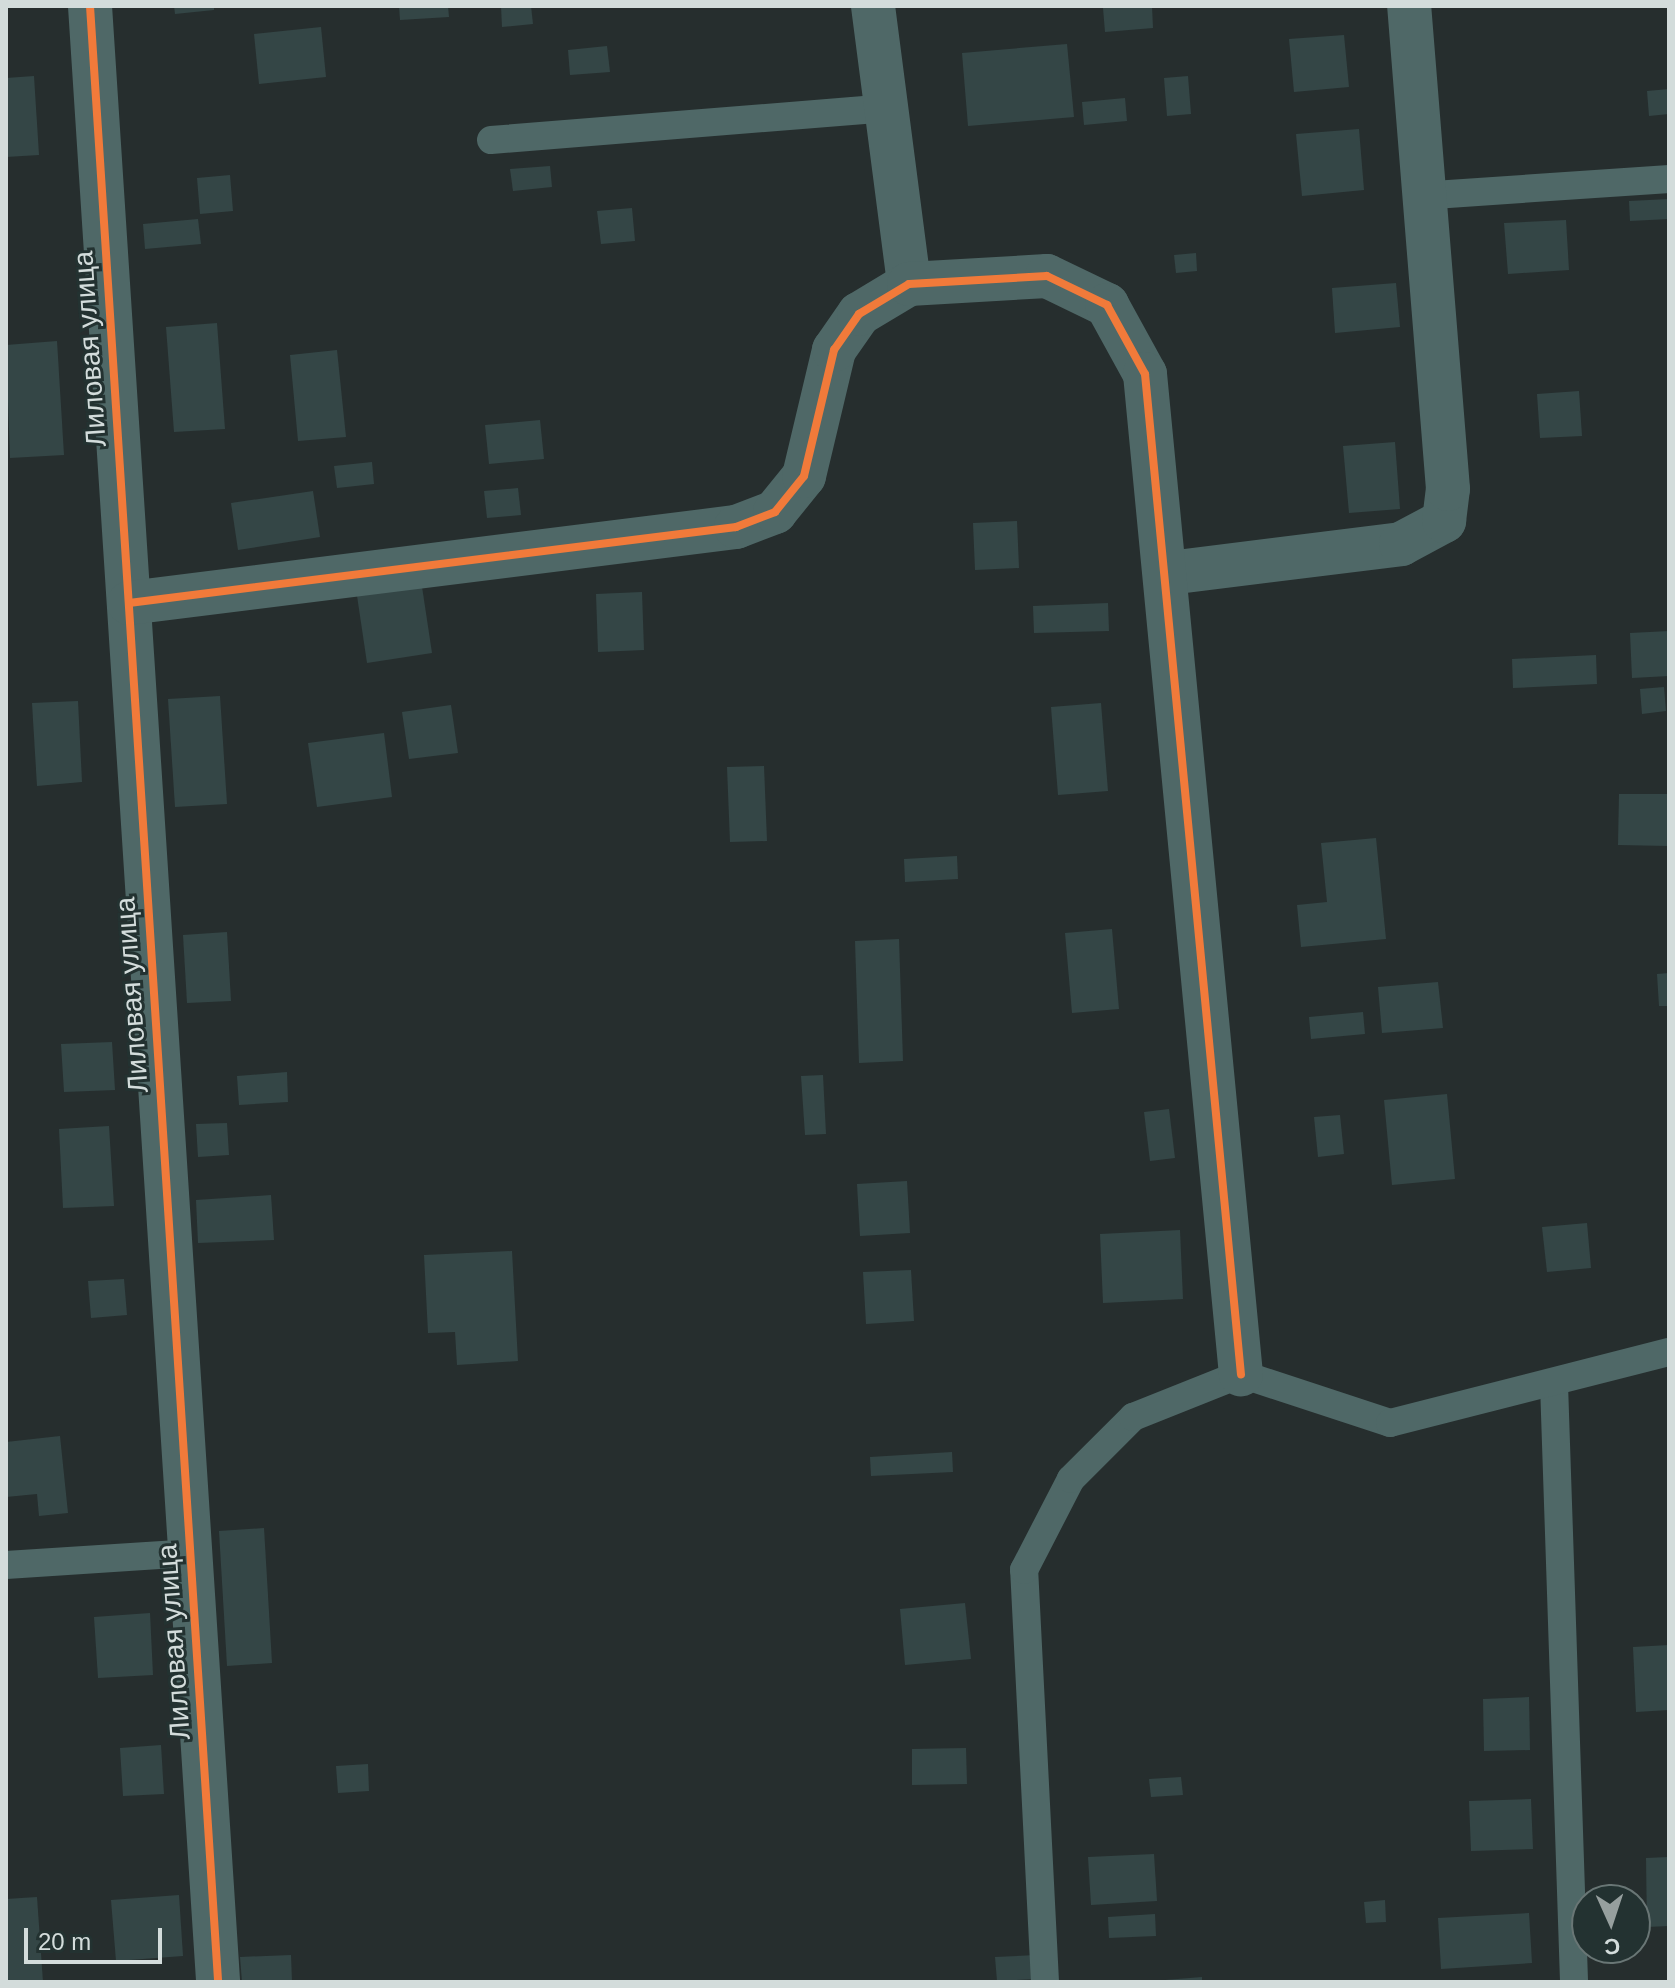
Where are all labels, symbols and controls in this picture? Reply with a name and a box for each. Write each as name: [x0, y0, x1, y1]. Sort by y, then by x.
street label: Лиловая улица: [66, 250, 114, 448]
street label: Лиловая улица: [108, 896, 156, 1094]
street label: Лиловая улица: [150, 1543, 198, 1741]
north arrow: [1571, 1884, 1651, 1964]
scale bar: [28, 1912, 166, 1962]
text: 20 m: [38, 1928, 91, 1955]
text: С: [1604, 1934, 1621, 1959]

